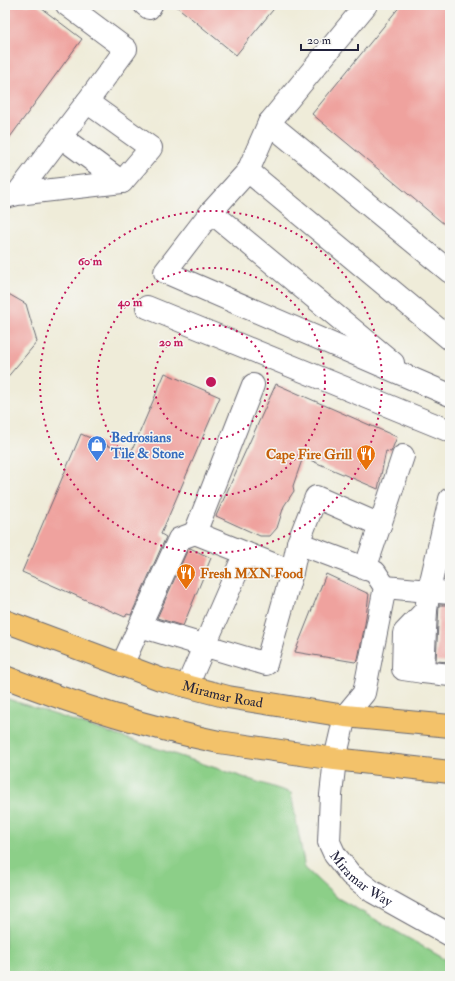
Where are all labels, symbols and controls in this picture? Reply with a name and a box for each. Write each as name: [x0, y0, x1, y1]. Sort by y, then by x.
scale bar: [301, 26, 358, 52]
text: 20 m: [307, 33, 332, 48]
text: 60 m: [78, 254, 103, 269]
text: 40 m: [117, 295, 143, 310]
text: 20 m: [159, 335, 184, 350]
centre of rings: [204, 375, 218, 389]
place label: Bedrosians Tile & Stone: [110, 429, 184, 462]
shop icon: Bedrosians Tile & Stone: [86, 434, 108, 462]
restaurant icon: Cape Fire Grill: [355, 443, 377, 471]
place label: Cape Fire Grill: [266, 446, 352, 464]
restaurant icon: Fresh MXN Food: [175, 562, 197, 590]
place label: Fresh MXN Food: [200, 565, 303, 582]
street label: Miramar Road: [180, 677, 264, 712]
street label: Miramar Way: [326, 847, 396, 911]

